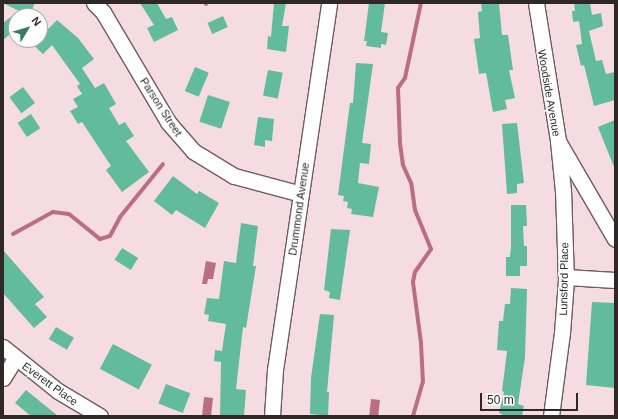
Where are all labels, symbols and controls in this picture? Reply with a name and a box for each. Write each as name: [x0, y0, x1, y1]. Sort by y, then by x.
north arrow: [8, 8, 48, 48]
text: N: [29, 14, 44, 28]
street label: Woodside Avenue: [535, 48, 563, 138]
street label: Parson Street: [137, 75, 185, 139]
street label: Drummond Avenue: [286, 161, 312, 257]
street label: Lunsford Place: [557, 242, 571, 316]
street label: Everett Place: [20, 359, 80, 409]
scale bar: [482, 385, 580, 411]
text: 50 m: [487, 393, 514, 407]

